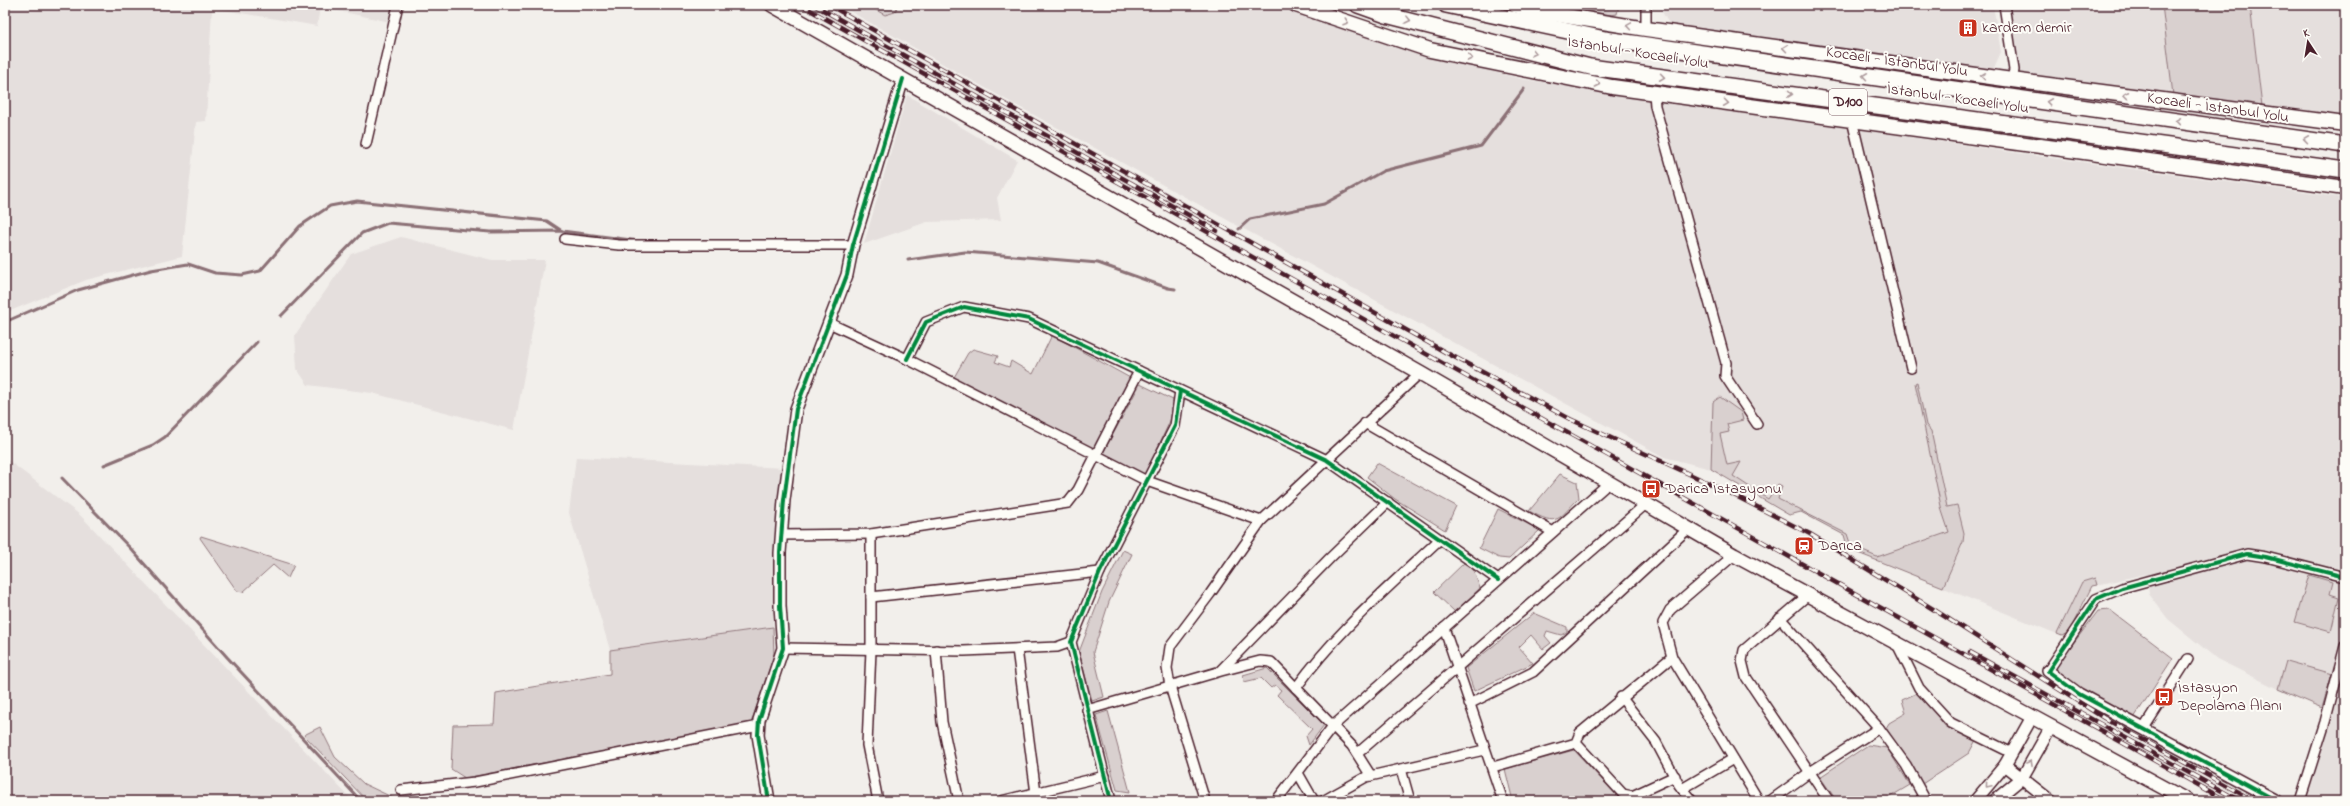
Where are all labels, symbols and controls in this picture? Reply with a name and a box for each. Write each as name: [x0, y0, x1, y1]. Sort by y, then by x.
one-way arrow: [1405, 16, 1411, 24]
place label: kardem demir: [1982, 16, 2072, 40]
one-way arrow: [1342, 17, 1349, 26]
building icon: kardem demir: [1957, 17, 1979, 39]
one-way arrow: [1626, 22, 1632, 31]
north arrow: [2288, 22, 2328, 62]
text: K: [2302, 25, 2311, 42]
street label: İstanbul - Kocaeli Yolu: [1565, 30, 1711, 76]
street label: Kocaeli - İstanbul Yolu: [1824, 40, 1970, 84]
one-way arrow: [1782, 44, 1788, 53]
one-way arrow: [1531, 48, 1537, 56]
one-way arrow: [1467, 54, 1473, 62]
one-way arrow: [1659, 72, 1665, 81]
one-way arrow: [1862, 72, 1868, 81]
one-way arrow: [1980, 72, 1986, 81]
street label: İstanbul - Kocaeli Yolu: [1885, 77, 2031, 121]
one-way arrow: [1595, 79, 1601, 87]
street label: Kocaeli - İstanbul Yolu: [2145, 86, 2291, 130]
one-way arrow: [1787, 89, 1794, 98]
road number: D100: [1829, 89, 1867, 115]
one-way arrow: [2123, 91, 2129, 100]
one-way arrow: [1723, 98, 1729, 107]
one-way arrow: [2046, 98, 2052, 107]
one-way arrow: [2175, 117, 2181, 126]
one-way arrow: [2303, 135, 2309, 144]
place label: Darica İstasyonu: [1664, 477, 1782, 501]
bus stop icon: Darica İstasyonu: [1640, 478, 1662, 500]
place label: Darıca: [1817, 534, 1862, 558]
station icon: Darıca: [1793, 535, 1815, 557]
place label: İstasyon Depolama Alanı: [2177, 676, 2282, 718]
bus stop icon: İstasyon Depolama Alanı: [2153, 686, 2175, 708]
one-way arrow: [2026, 760, 2033, 767]
one-way arrow: [1986, 780, 1993, 788]

